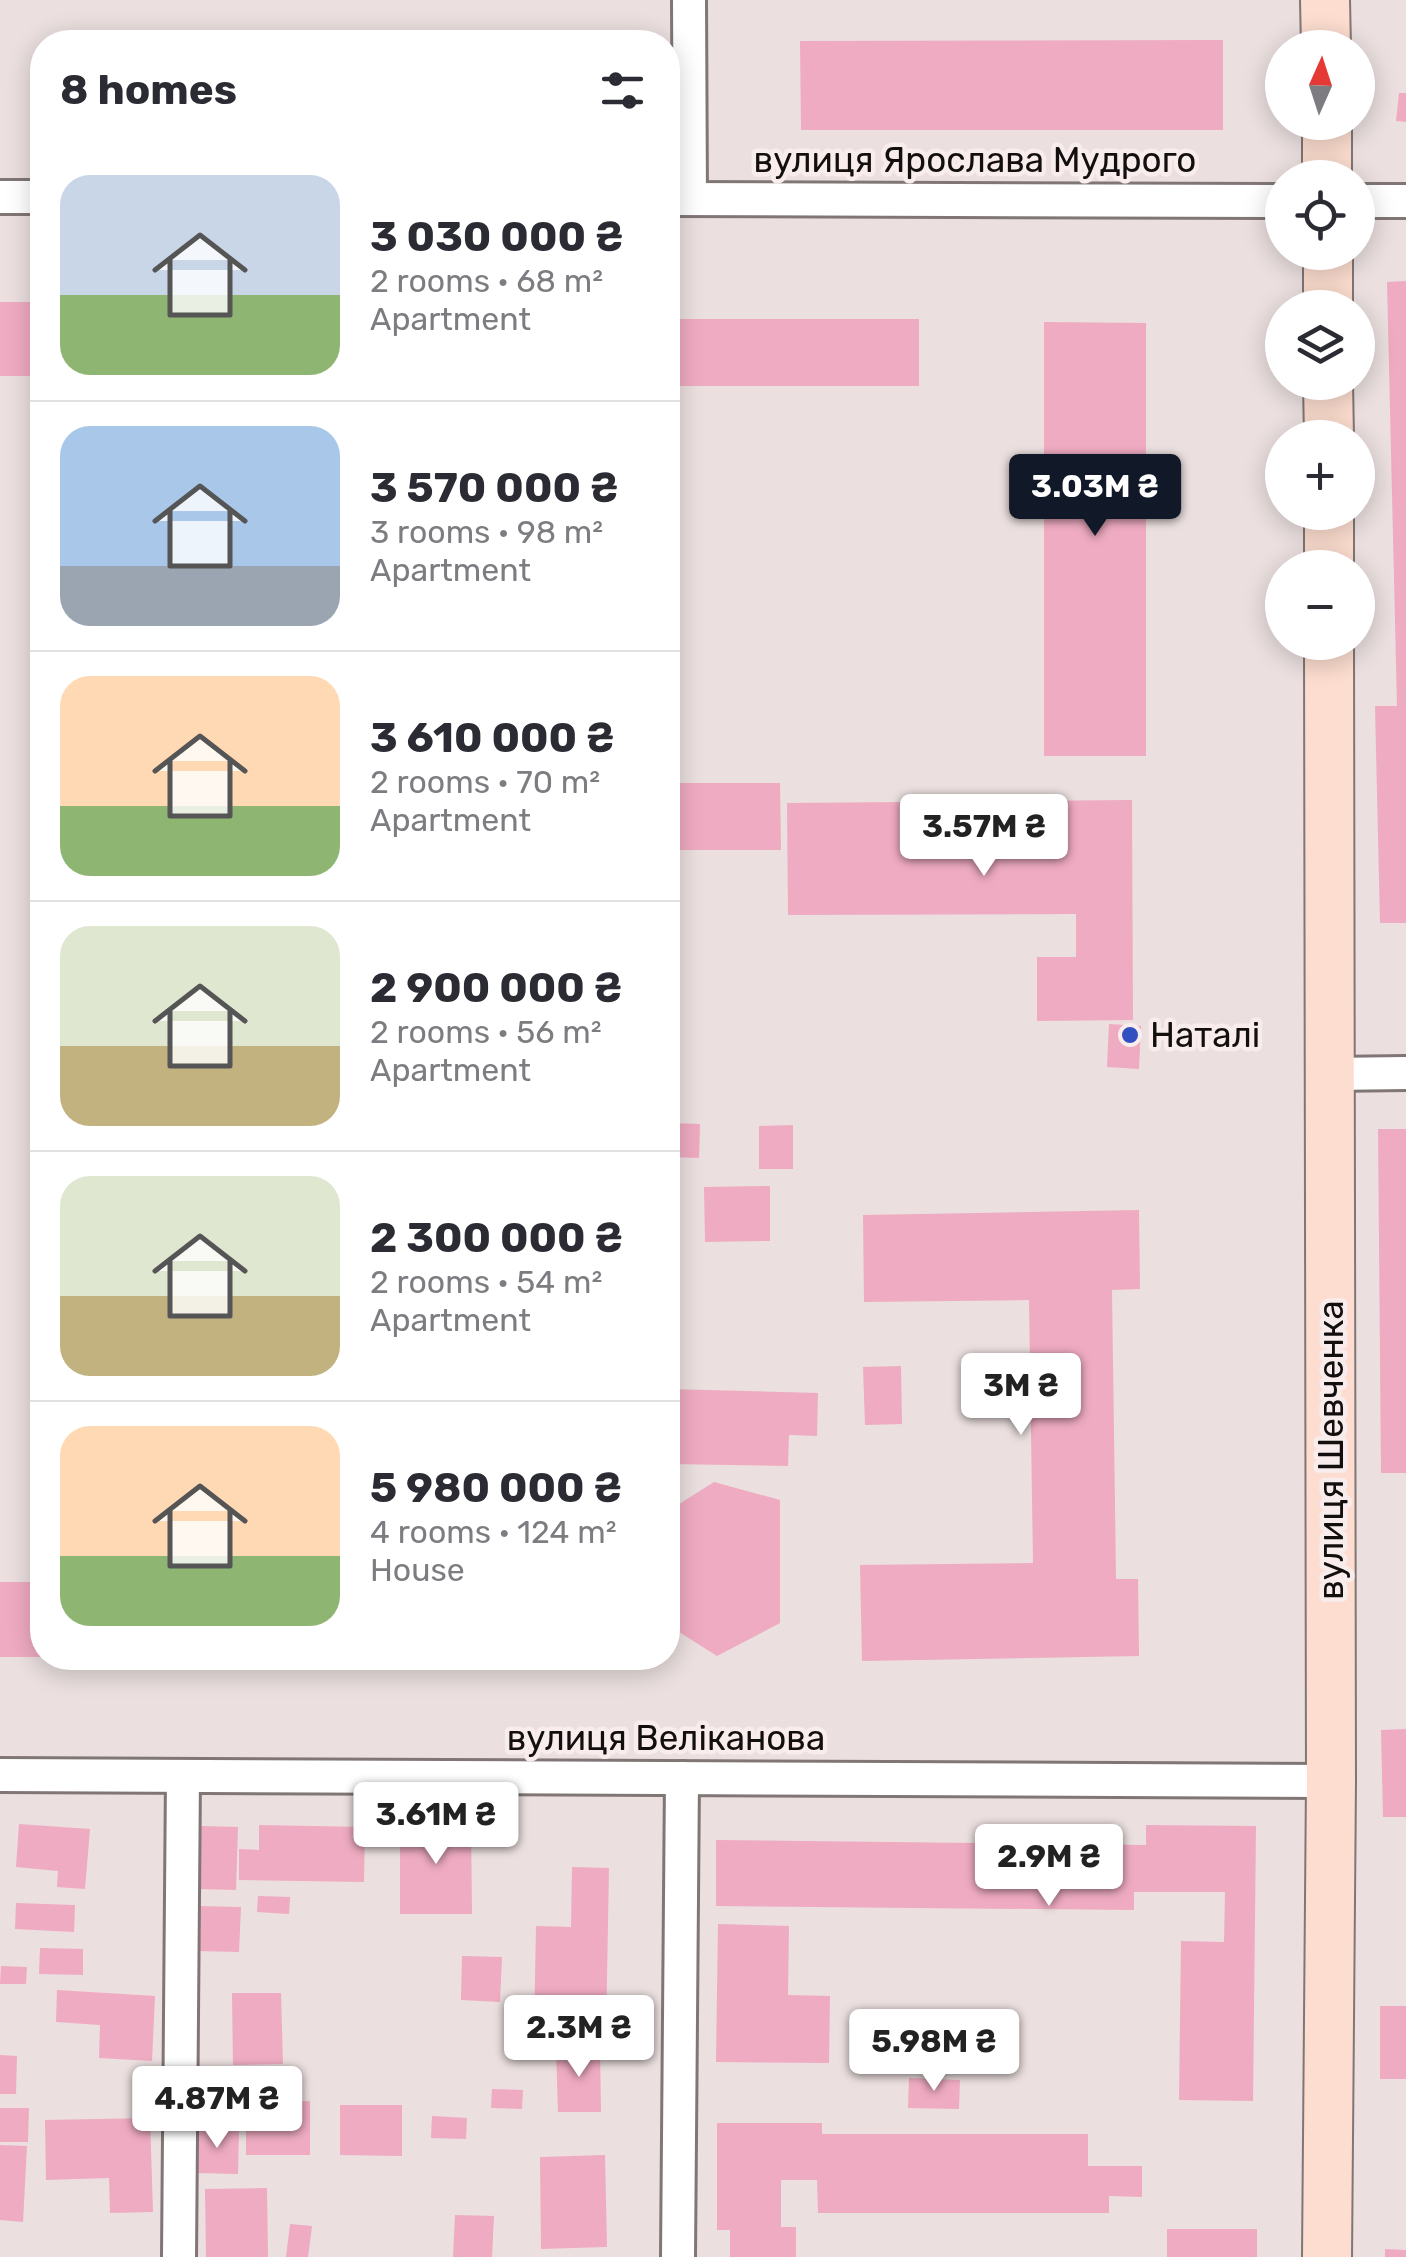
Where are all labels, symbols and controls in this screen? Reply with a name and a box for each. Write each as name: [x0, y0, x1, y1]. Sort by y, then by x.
north arrow: [1265, 30, 1375, 140]
map controls: [1265, 30, 1375, 660]
icon: filters: [595, 63, 650, 118]
text: 8 homes: [60, 65, 237, 115]
street label: вулиця Ярослава Мудрого: [754, 139, 1196, 181]
button: locate: [1265, 160, 1375, 270]
text: 3 030 000 ₴: [370, 212, 623, 262]
icon: home: [140, 215, 260, 335]
text: 2 rooms · 68 m²: [370, 262, 603, 300]
button: layers: [1265, 290, 1375, 400]
text: Apartment: [370, 300, 531, 338]
button: +: [1265, 420, 1375, 530]
pin: 3.03M ₴: [1003, 454, 1187, 539]
text: 3 570 000 ₴: [370, 463, 618, 513]
icon: home: [140, 466, 260, 586]
text: 3.03M ₴: [1031, 467, 1159, 505]
text: 3 rooms · 98 m²: [370, 513, 603, 551]
button: −: [1265, 550, 1375, 660]
text: Apartment: [370, 551, 531, 589]
text: 3 610 000 ₴: [370, 713, 615, 763]
icon: home: [140, 716, 260, 836]
text: 2 rooms · 70 m²: [370, 763, 600, 801]
pin: 3.57M ₴: [892, 794, 1076, 879]
text: Apartment: [370, 801, 531, 839]
text: 3.57M ₴: [922, 807, 1046, 845]
text: 2 900 000 ₴: [370, 963, 622, 1013]
icon: home: [140, 966, 260, 1086]
text: 2 rooms · 56 m²: [370, 1013, 602, 1051]
place label: Наталі: [1150, 1014, 1260, 1056]
marker: Наталі: [1119, 1024, 1141, 1046]
text: Apartment: [370, 1051, 531, 1089]
text: 2 300 000 ₴: [370, 1213, 623, 1263]
icon: home: [140, 1216, 260, 1336]
text: 2 rooms · 54 m²: [370, 1263, 602, 1301]
street label: вулиця Шевченка: [1310, 1300, 1352, 1600]
text: Apartment: [370, 1301, 531, 1339]
pin: 3M ₴: [962, 1353, 1080, 1438]
text: 3M ₴: [983, 1366, 1059, 1404]
text: 5 980 000 ₴: [370, 1463, 622, 1513]
icon: home: [140, 1466, 260, 1586]
text: 4 rooms · 124 m²: [370, 1513, 617, 1551]
text: House: [370, 1551, 465, 1589]
street label: вулиця Веліканова: [507, 1717, 825, 1759]
pin: 3.61M ₴: [344, 1782, 528, 1867]
text: 3.61M ₴: [375, 1795, 497, 1833]
pin: 2.9M ₴: [968, 1824, 1130, 1909]
text: 2.9M ₴: [997, 1837, 1101, 1875]
pin: 2.3M ₴: [498, 1995, 660, 2080]
text: 2.3M ₴: [526, 2008, 632, 2046]
pin: 5.98M ₴: [842, 2009, 1026, 2094]
text: 5.98M ₴: [871, 2022, 997, 2060]
pin: 4.87M ₴: [125, 2066, 309, 2151]
text: 4.87M ₴: [154, 2079, 280, 2117]

